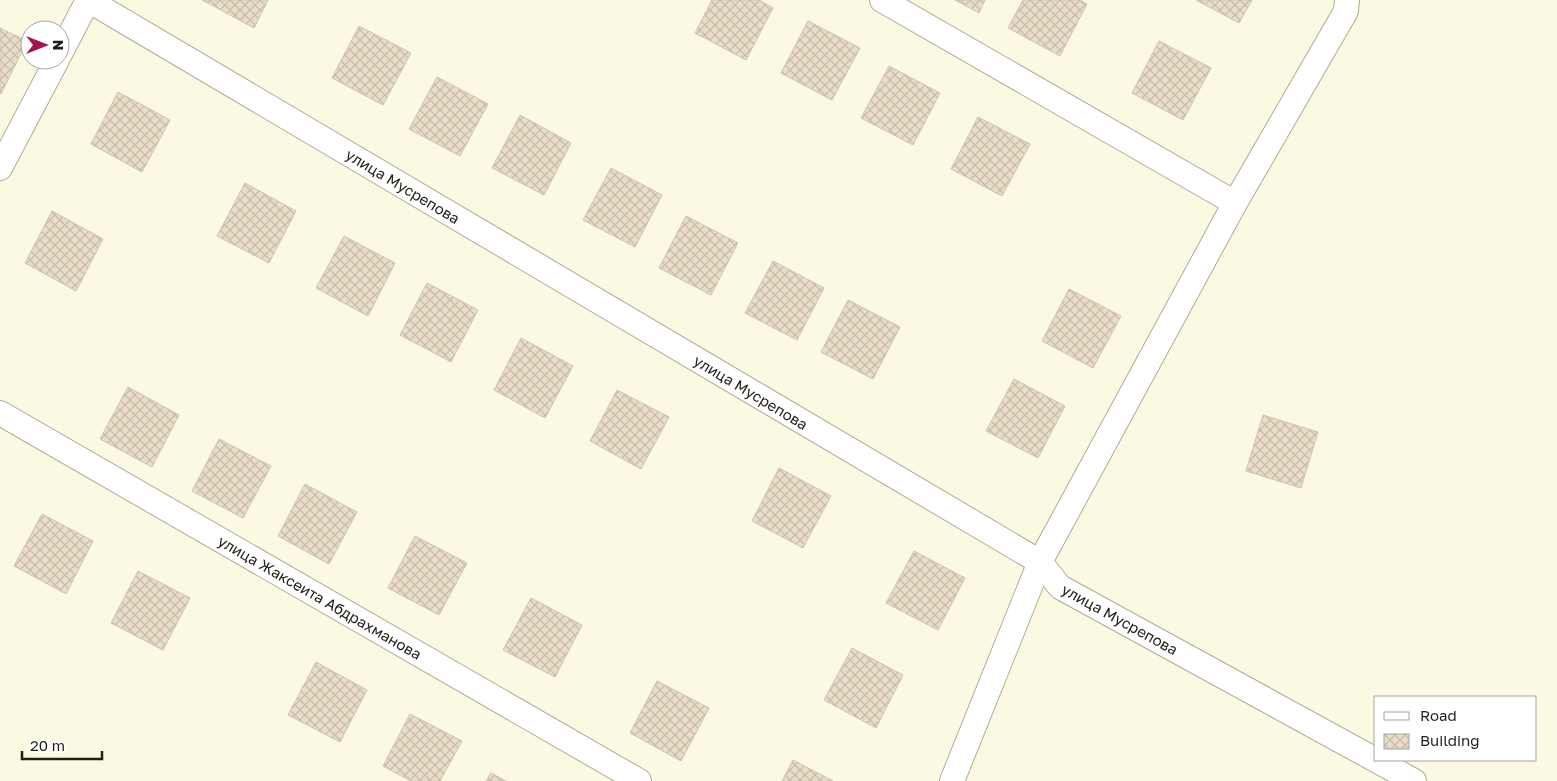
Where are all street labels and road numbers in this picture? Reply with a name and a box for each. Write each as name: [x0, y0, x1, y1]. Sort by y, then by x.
street label: улица Мусрепова: [343, 145, 463, 227]
street label: улица Мусрепова: [691, 351, 811, 433]
street label: улица Жаксеита Абдрахманова: [215, 531, 425, 663]
street label: улица Мусрепова: [1059, 580, 1181, 658]

